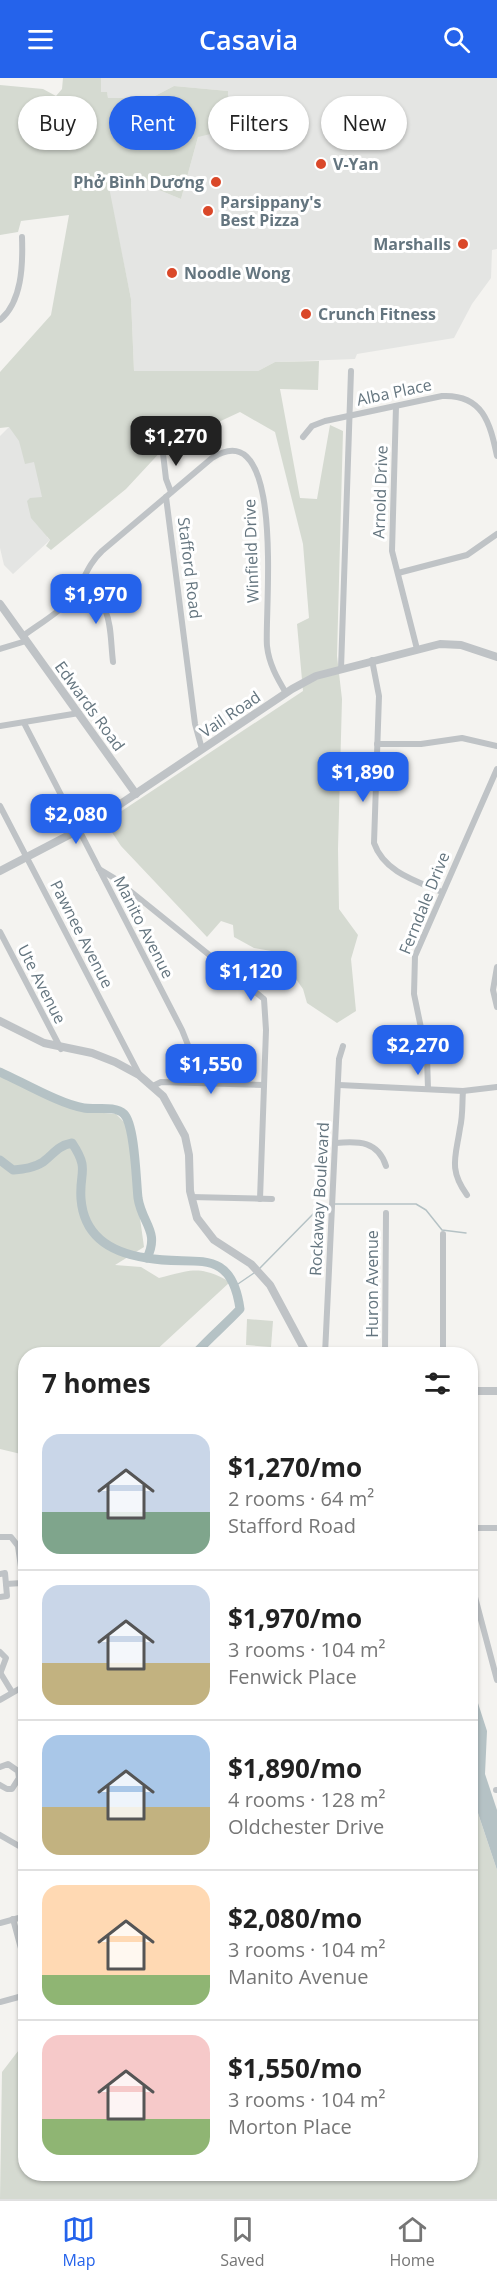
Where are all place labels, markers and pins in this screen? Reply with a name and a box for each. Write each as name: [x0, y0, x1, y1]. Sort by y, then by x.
place label: V-Yan: [333, 153, 379, 175]
marker: V-Yan: [314, 157, 328, 171]
place label: Phở Bình Dương: [73, 171, 204, 193]
marker: Phở Bình Dương: [209, 175, 223, 189]
place label: Parsippany's Best Pizza: [220, 191, 322, 231]
marker: Parsippany's Best Pizza: [201, 204, 215, 218]
place label: Marshalls: [373, 233, 451, 255]
marker: Marshalls: [456, 237, 470, 251]
place label: Noodle Wong: [184, 262, 290, 284]
marker: Noodle Wong: [165, 266, 179, 280]
place label: Crunch Fitness: [318, 303, 436, 325]
marker: Crunch Fitness: [299, 307, 313, 321]
pin: $1,270: [127, 416, 225, 467]
pin: $1,970: [47, 574, 145, 625]
pin: $1,890: [314, 752, 412, 803]
pin: $2,080: [27, 794, 125, 845]
pin: $1,120: [202, 951, 300, 1002]
pin: $2,270: [369, 1025, 467, 1076]
pin: $1,550: [162, 1044, 260, 1095]

